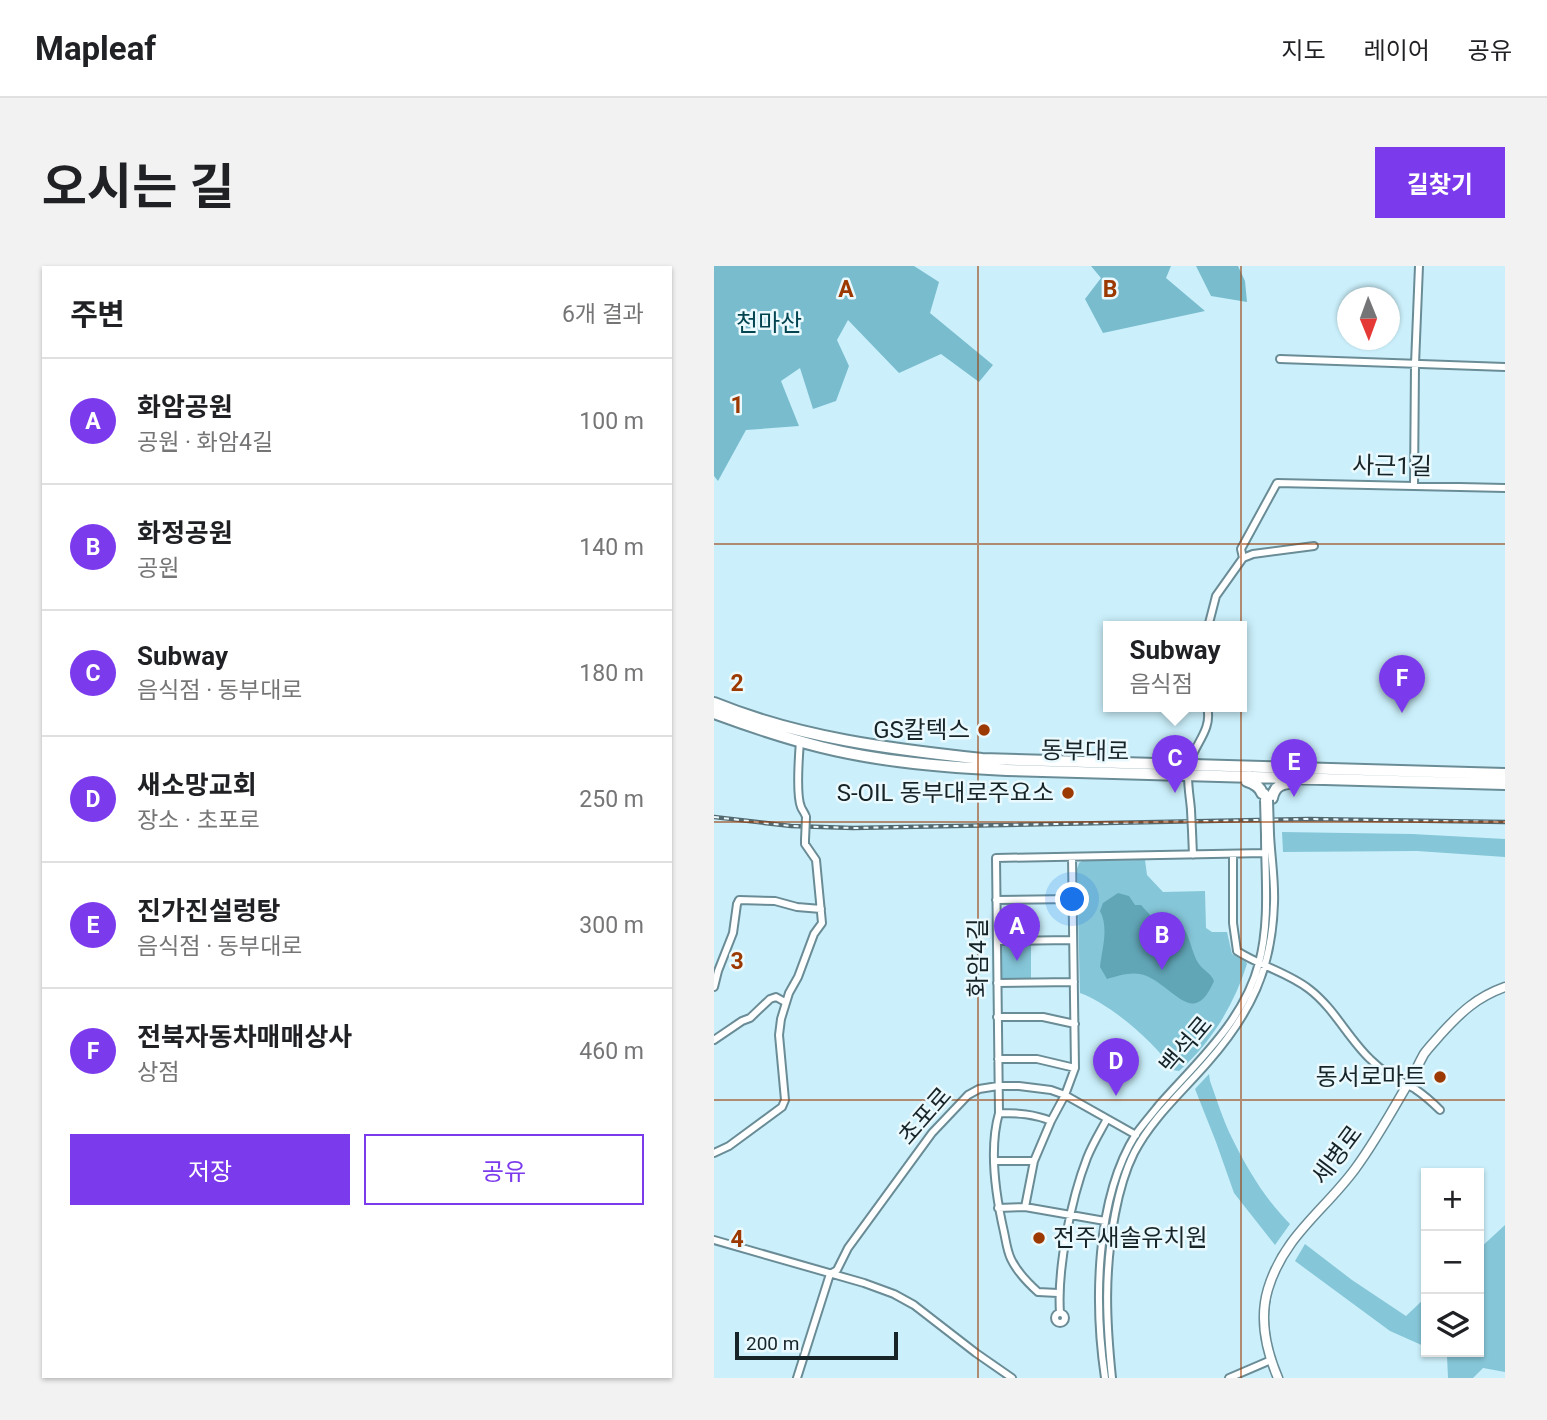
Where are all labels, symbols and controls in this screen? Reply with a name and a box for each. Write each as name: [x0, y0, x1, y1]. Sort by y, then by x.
text: Mapleaf: [35, 29, 156, 68]
text: 지도: [1281, 37, 1326, 65]
text: 레이어: [1364, 37, 1430, 65]
text: 공유: [1468, 37, 1512, 65]
button: 길찾기: [1375, 147, 1505, 218]
text: 오시는 길: [42, 159, 235, 216]
text: A: [838, 276, 854, 303]
text: B: [1103, 276, 1117, 303]
north arrow: [1337, 287, 1400, 350]
text: 주변: [70, 297, 125, 332]
text: 6개 결과: [562, 301, 644, 328]
park label: 천마산: [736, 309, 802, 337]
text: 화암공원: [137, 392, 233, 422]
text: 1: [730, 392, 744, 419]
text: A: [85, 408, 101, 435]
text: 100 m: [579, 408, 644, 435]
text: 공원 · 화암4길: [137, 429, 273, 456]
street label: 사근1길: [1352, 451, 1432, 481]
text: 화정공원: [137, 518, 233, 548]
text: B: [86, 534, 100, 561]
text: 140 m: [579, 534, 644, 561]
text: 공원: [137, 555, 179, 582]
popup: [1103, 621, 1247, 712]
text: Subway: [1129, 635, 1221, 665]
text: Subway: [137, 641, 228, 671]
pin: F: [1379, 655, 1425, 713]
text: C: [85, 660, 101, 687]
text: 180 m: [579, 660, 644, 687]
text: 2: [730, 670, 744, 697]
text: 음식점: [1129, 671, 1193, 698]
text: 음식점 · 동부대로: [137, 677, 303, 704]
place label: GS칼텍스: [873, 716, 970, 744]
marker: GS칼텍스: [976, 722, 992, 738]
pin: C: [1152, 735, 1198, 793]
street label: 동부대로: [1041, 736, 1129, 766]
pin: E: [1271, 739, 1317, 797]
text: 새소망교회: [137, 770, 257, 800]
place label: S-OIL 동부대로주요소: [837, 779, 1054, 807]
marker: S-OIL 동부대로주요소: [1060, 785, 1076, 801]
text: D: [86, 786, 100, 813]
text: 250 m: [579, 786, 644, 813]
text: 장소 · 초포로: [137, 807, 260, 834]
your location: [1055, 882, 1089, 916]
text: 진가진설렁탕: [137, 896, 281, 926]
pin: A: [994, 903, 1040, 961]
text: E: [87, 912, 99, 939]
text: 300 m: [579, 912, 644, 939]
pin: B: [1139, 912, 1185, 970]
street label: 화암4길: [964, 918, 992, 998]
text: 음식점 · 동부대로: [137, 933, 303, 960]
text: 3: [730, 948, 744, 975]
street label: 백석로: [1154, 1011, 1218, 1079]
text: 전북자동차매매상사: [137, 1022, 352, 1052]
text: F: [87, 1038, 99, 1065]
text: 460 m: [579, 1038, 644, 1065]
pin: D: [1093, 1038, 1139, 1096]
text: 상점: [137, 1059, 179, 1086]
place label: 동서로마트: [1316, 1063, 1426, 1091]
marker: 동서로마트: [1432, 1069, 1448, 1085]
street label: 초포로: [893, 1082, 957, 1150]
street label: 세병로: [1306, 1120, 1368, 1190]
button: 저장: [70, 1134, 350, 1205]
button: 공유: [364, 1134, 644, 1205]
map controls: [1421, 1168, 1484, 1357]
button: +: [1421, 1168, 1484, 1231]
place label: 전주새솔유치원: [1053, 1224, 1208, 1252]
text: 4: [730, 1226, 744, 1253]
marker: 전주새솔유치원: [1031, 1230, 1047, 1246]
button: −: [1421, 1231, 1484, 1294]
button: layers: [1421, 1294, 1484, 1357]
scale bar: [735, 1329, 898, 1361]
text: 200 m: [746, 1332, 799, 1355]

